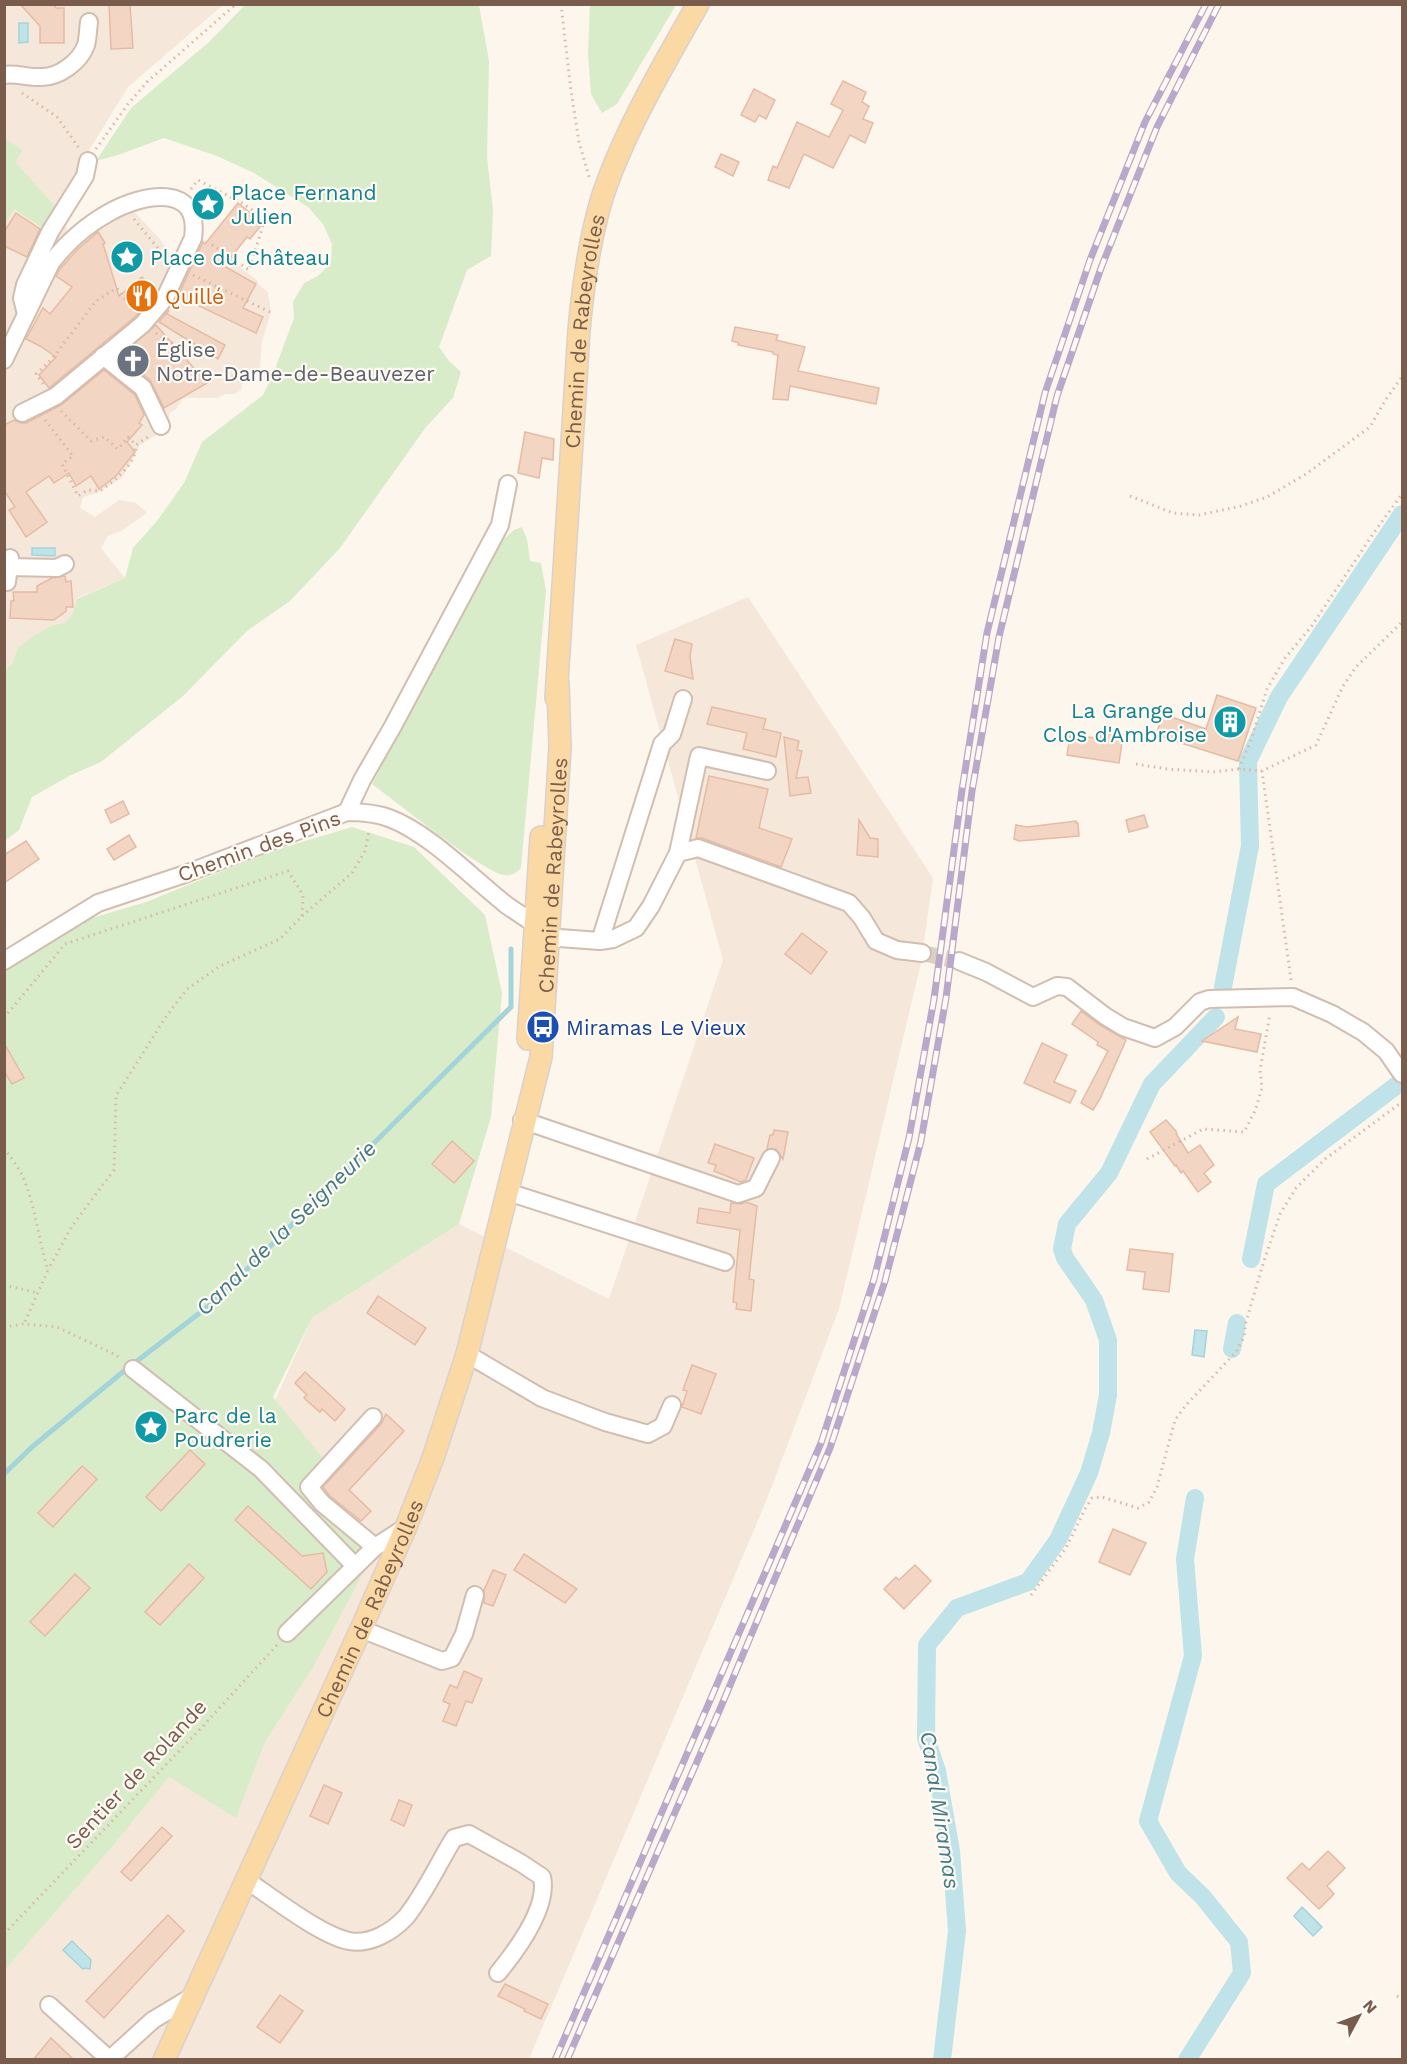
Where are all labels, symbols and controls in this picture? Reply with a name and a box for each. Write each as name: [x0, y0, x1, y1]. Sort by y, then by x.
place label: Place Fernand Julien: [231, 180, 377, 229]
place icon: Place Fernand Julien: [190, 186, 226, 222]
street label: Chemin de Rabeyrolles: [559, 211, 610, 449]
place icon: Place du Château: [109, 239, 145, 275]
place label: Place du Château: [150, 245, 330, 270]
restaurant icon: Quillé: [124, 278, 160, 314]
place label: Quillé: [165, 284, 224, 309]
place label: Église Notre-Dame-de-Beauvezer: [156, 337, 435, 386]
church icon: Église Notre-Dame-de-Beauvezer: [115, 343, 151, 379]
place label: La Grange du Clos d'Ambroise: [1043, 698, 1207, 747]
building icon: La Grange du Clos d'Ambroise: [1212, 704, 1248, 740]
street label: Chemin de Rabeyrolles: [532, 757, 572, 994]
street label: Chemin des Pins: [174, 805, 344, 887]
bus stop icon: Miramas Le Vieux: [525, 1009, 561, 1045]
place label: Miramas Le Vieux: [566, 1015, 746, 1040]
water label: Canal de la Seigneurie: [191, 1135, 381, 1321]
place label: Parc de la Poudrerie: [174, 1403, 277, 1452]
place icon: Parc de la Poudrerie: [133, 1409, 169, 1445]
street label: Chemin de Rabeyrolles: [310, 1496, 428, 1721]
street label: Sentier de Rolande: [60, 1694, 212, 1854]
water label: Canal Miramas: [915, 1729, 965, 1891]
north arrow: [1329, 1986, 1389, 2046]
text: N: [1359, 1996, 1381, 2017]

